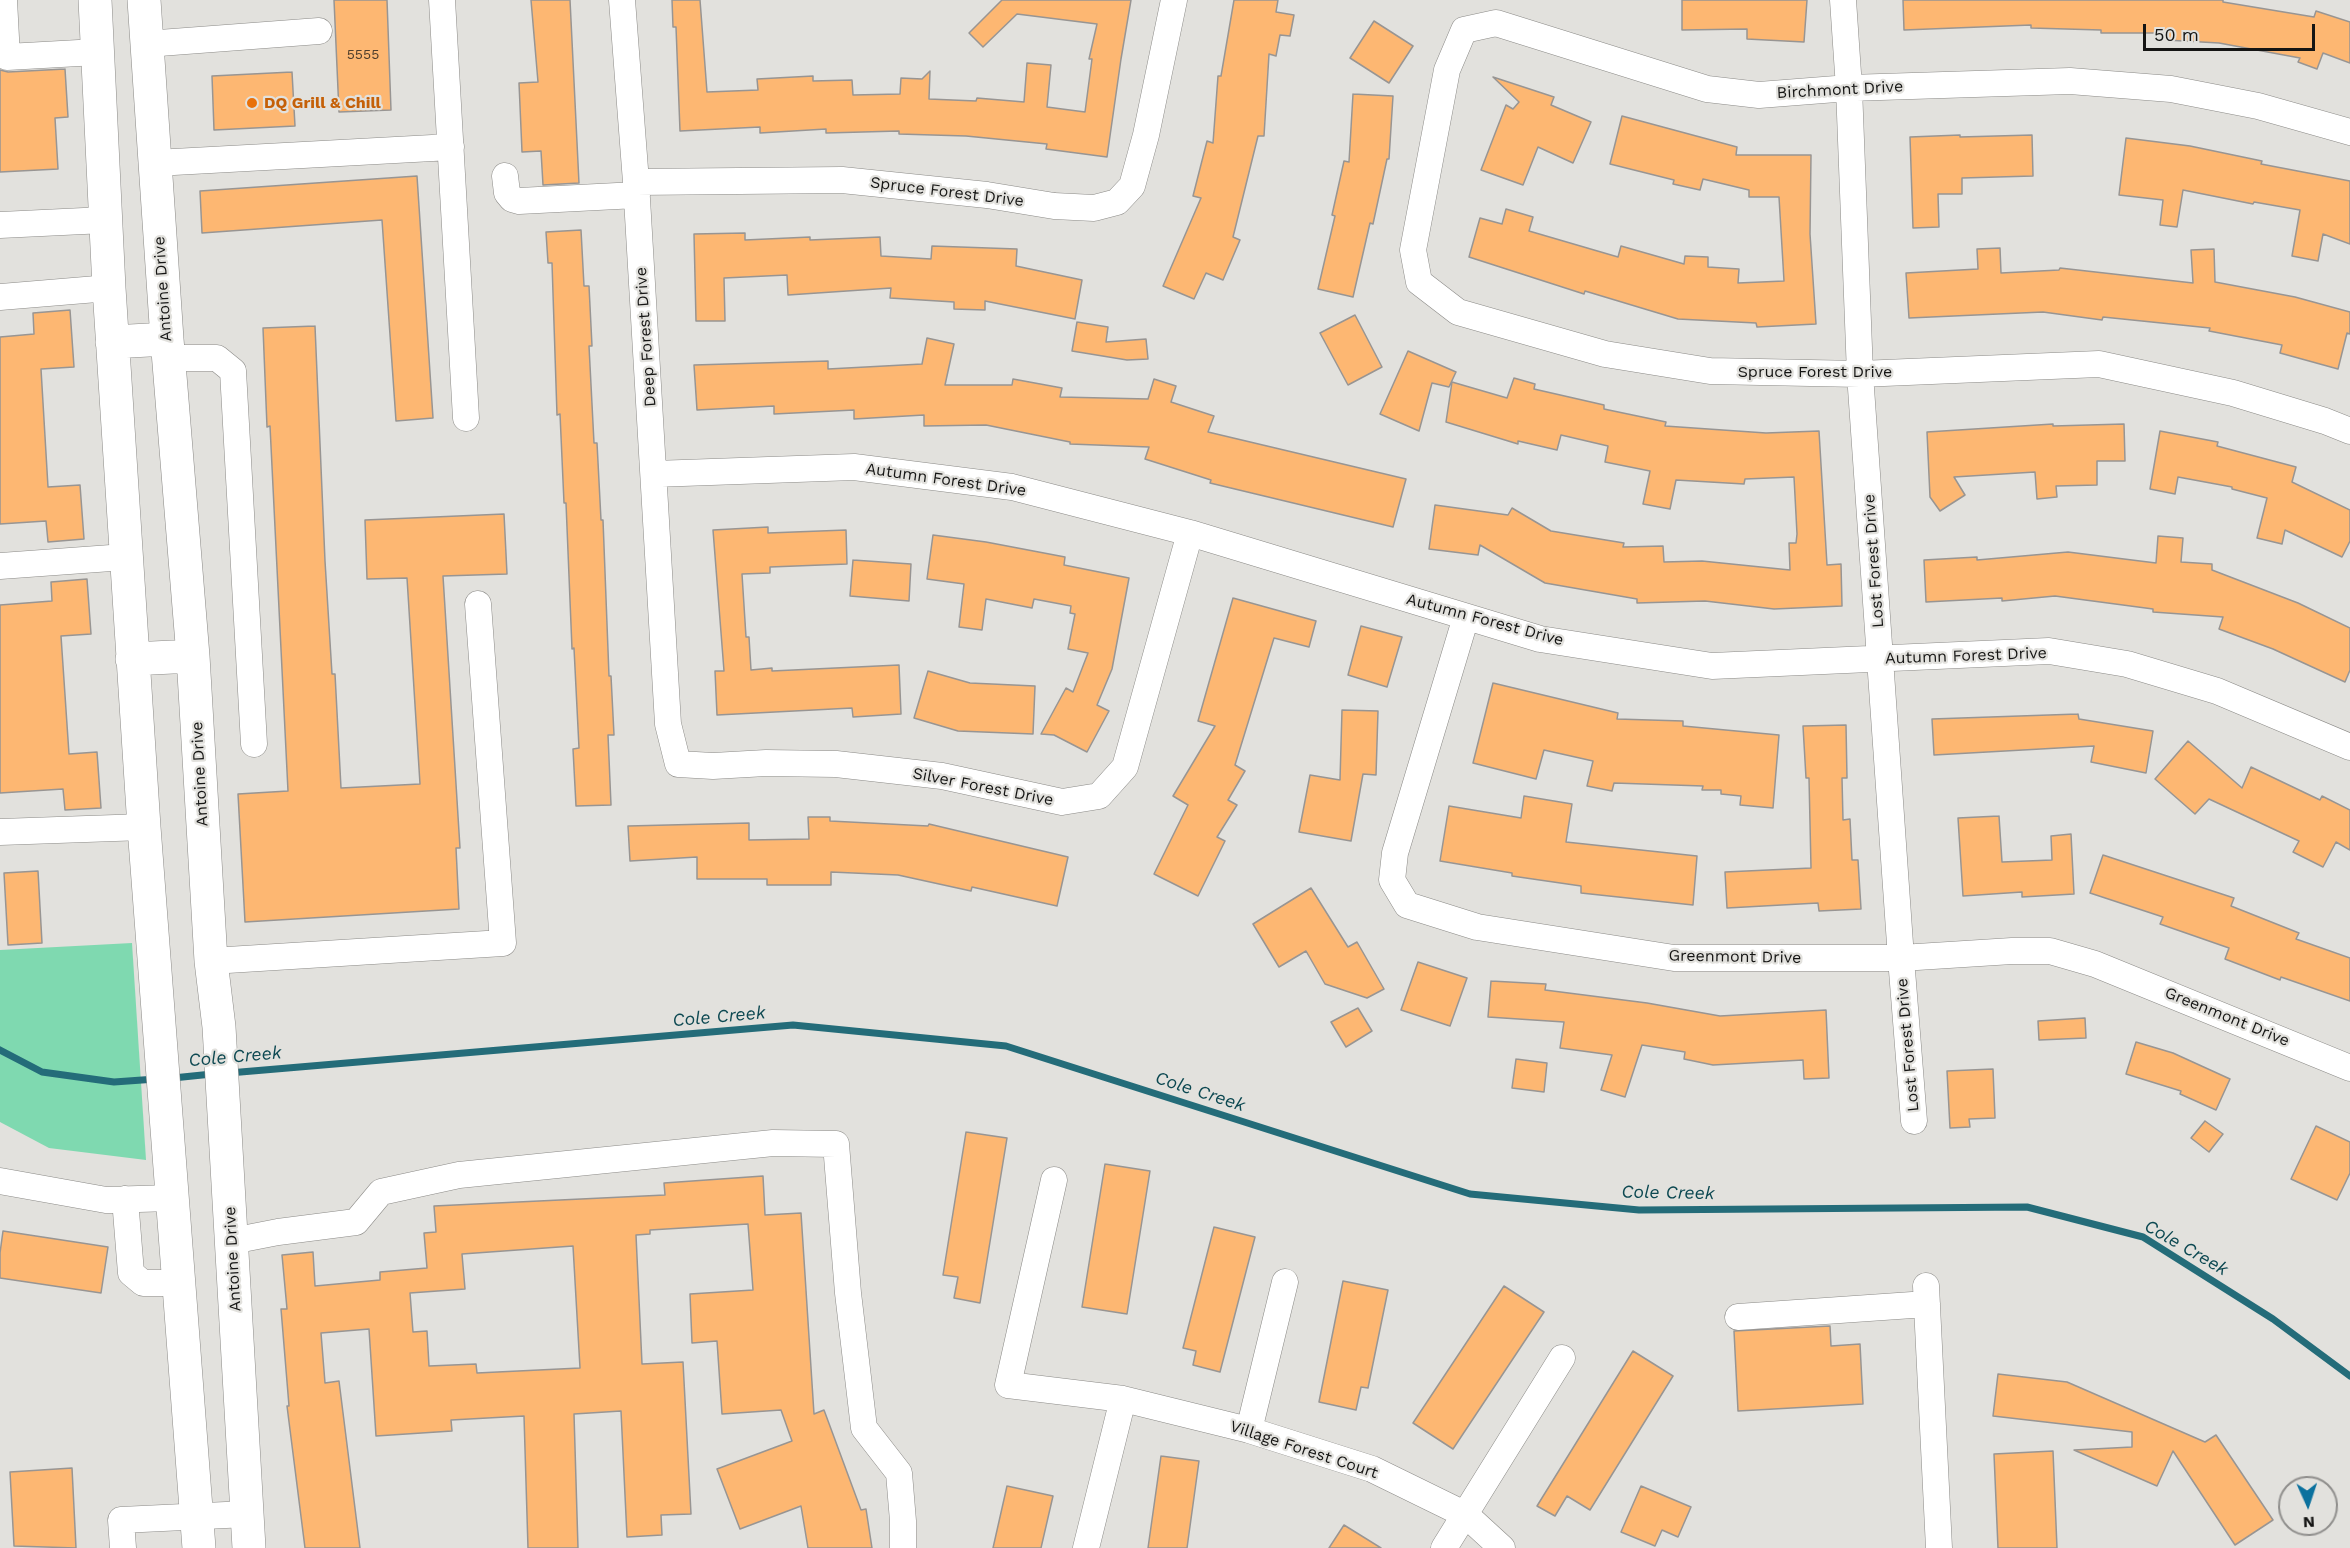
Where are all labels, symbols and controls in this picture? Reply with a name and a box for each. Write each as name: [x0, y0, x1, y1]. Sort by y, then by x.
scale bar: [2146, 12, 2318, 50]
text: 50 m: [2154, 24, 2199, 45]
house number: 5555: [347, 47, 379, 63]
street label: Birchmont Drive: [1776, 77, 1904, 103]
place label: DQ Grill & Chill: [264, 93, 381, 113]
marker: DQ Grill & Chill: [245, 96, 259, 110]
street label: Spruce Forest Drive: [869, 173, 1025, 211]
street label: Antoine Drive: [150, 236, 176, 342]
street label: Deep Forest Drive: [632, 267, 660, 407]
street label: Spruce Forest Drive: [1738, 362, 1892, 382]
street label: Autumn Forest Drive: [865, 459, 1027, 501]
street label: Lost Forest Drive: [1860, 494, 1888, 628]
street label: Autumn Forest Drive: [1404, 590, 1566, 650]
street label: Autumn Forest Drive: [1885, 644, 2047, 668]
street label: Antoine Drive: [188, 721, 212, 827]
street label: Silver Forest Drive: [911, 764, 1055, 810]
street label: Greenmont Drive: [1668, 946, 1802, 968]
street label: Lost Forest Drive: [1893, 977, 1923, 1113]
street label: Greenmont Drive: [2162, 983, 2292, 1051]
water label: Cole Creek: [671, 1002, 767, 1032]
water label: Cole Creek: [187, 1042, 283, 1072]
water label: Cole Creek: [1152, 1067, 1248, 1117]
water label: Cole Creek: [1621, 1181, 1715, 1205]
street label: Antoine Drive: [221, 1206, 245, 1312]
water label: Cole Creek: [2140, 1215, 2232, 1281]
street label: Village Forest Court: [1228, 1417, 1380, 1483]
north arrow: [2278, 1476, 2338, 1536]
text: N: [2302, 1513, 2315, 1532]

